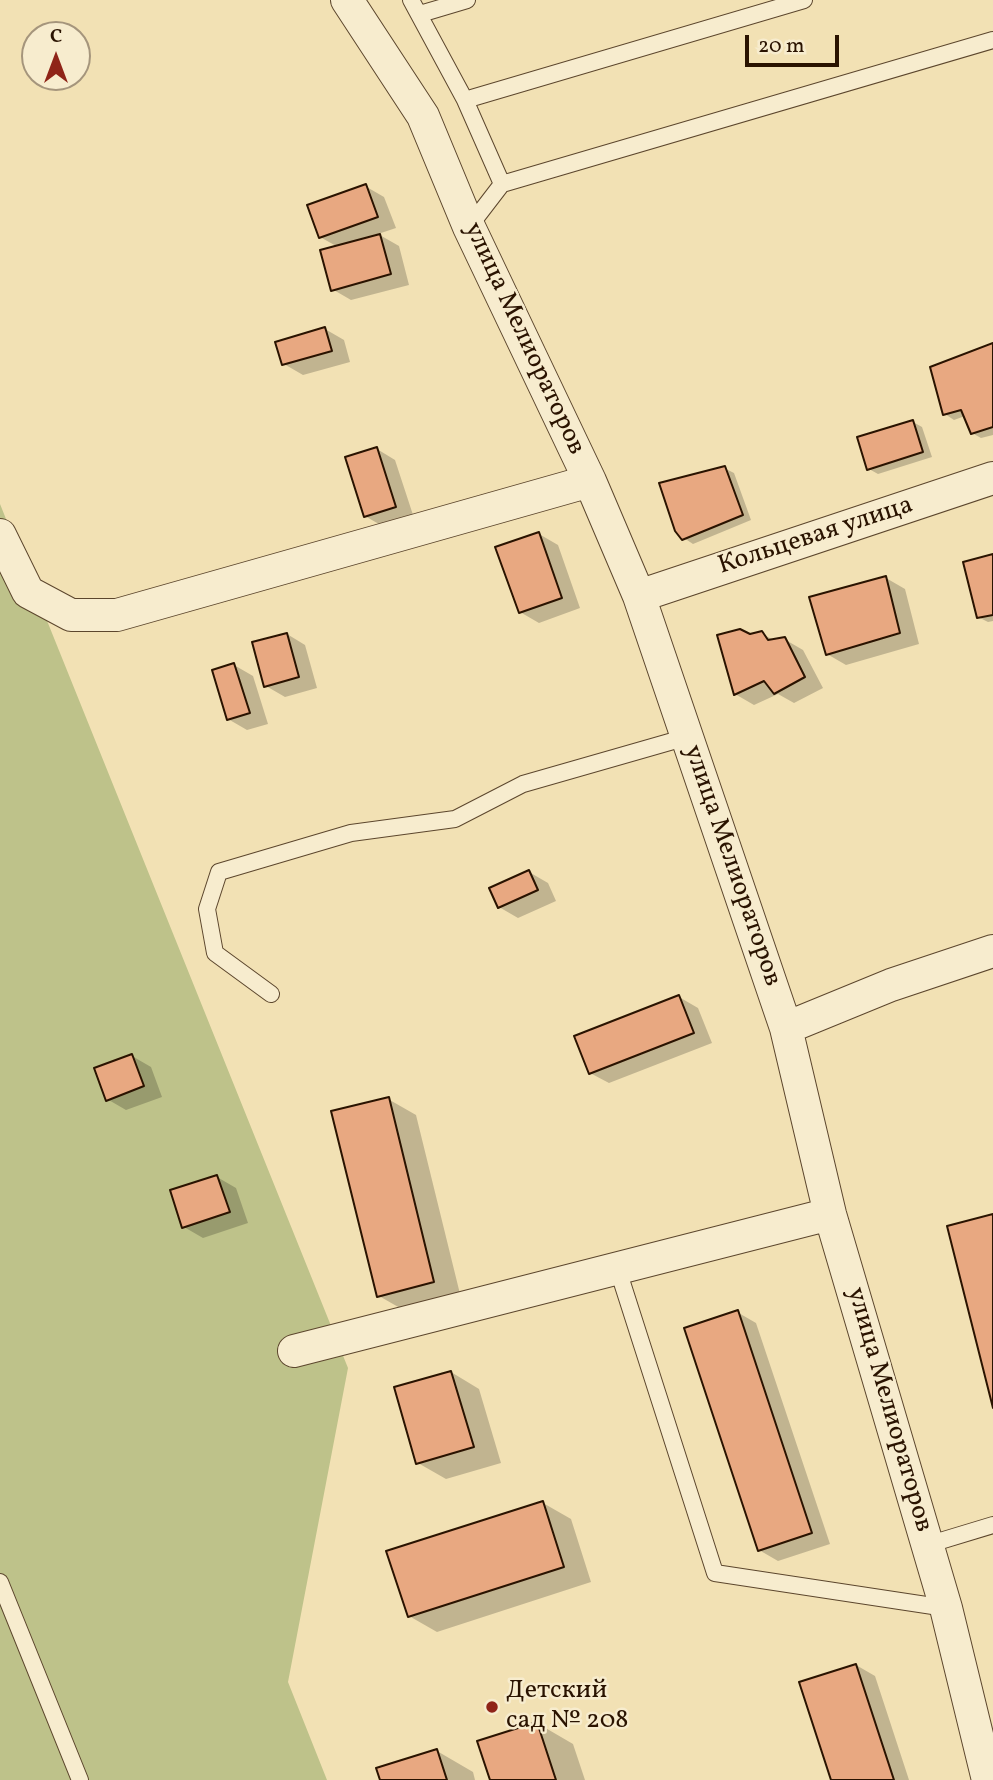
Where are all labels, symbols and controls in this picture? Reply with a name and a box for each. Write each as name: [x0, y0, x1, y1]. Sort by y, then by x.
north arrow: [21, 21, 91, 91]
scale bar: [748, 21, 842, 65]
text: С: [50, 24, 62, 50]
text: 20 m: [758, 32, 804, 61]
street label: улица Мелиораторов: [455, 218, 591, 460]
street label: Кольцевая улица: [715, 491, 917, 583]
street label: улица Мелиораторов: [675, 741, 787, 991]
street label: улица Мелиораторов: [838, 1284, 938, 1536]
place label: Детский сад № 208: [506, 1676, 629, 1738]
marker: Детский сад № 208: [484, 1699, 500, 1715]

